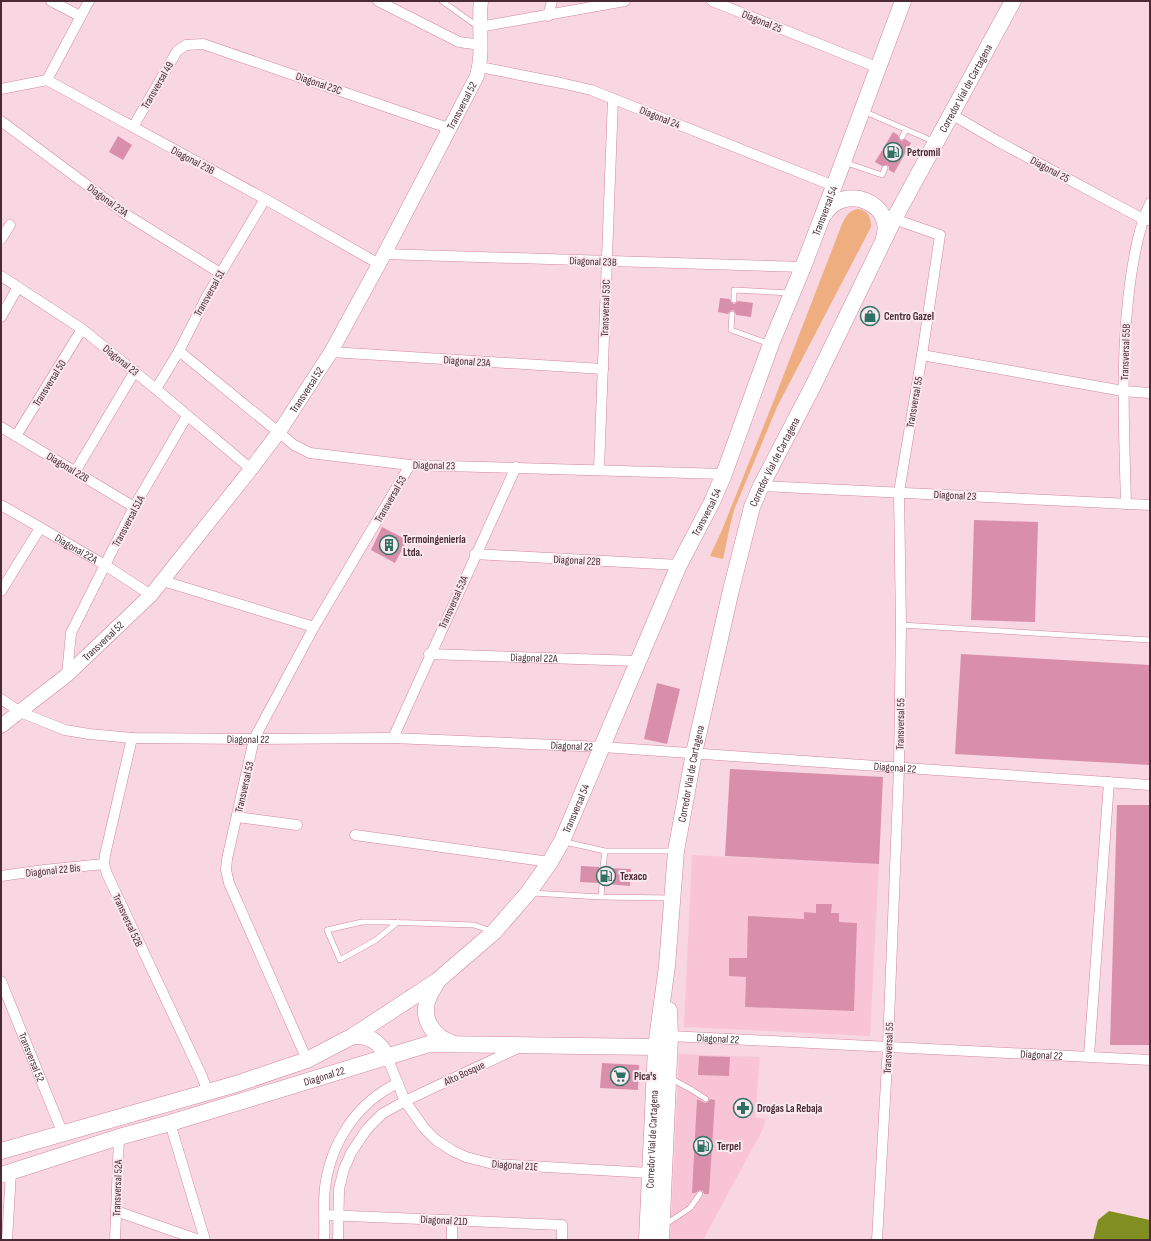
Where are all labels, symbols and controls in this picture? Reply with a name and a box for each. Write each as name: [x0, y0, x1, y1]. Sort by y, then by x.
street label: Diagonal 25: [740, 8, 784, 35]
street label: Corredor Vial de Cartagena: [937, 42, 995, 135]
street label: Transversal 49: [139, 59, 176, 111]
street label: Diagonal 23C: [294, 70, 344, 97]
street label: Transversal 52: [444, 79, 480, 132]
street label: Diagonal 24: [638, 103, 682, 132]
fuel station icon: Petromil: [882, 141, 904, 163]
street label: Diagonal 23B: [169, 144, 217, 177]
place label: Petromil: [907, 146, 940, 159]
street label: Diagonal 25: [1028, 154, 1071, 185]
street label: Diagonal 23A: [85, 181, 131, 220]
street label: Transversal 54: [810, 184, 841, 238]
street label: Diagonal 23B: [569, 254, 617, 269]
street label: Transversal 51: [191, 268, 228, 319]
street label: Transversal 53C: [598, 279, 613, 337]
shop icon: Centro Gazel: [859, 305, 881, 327]
place label: Centro Gazel: [884, 310, 934, 323]
street label: Transversal 55B: [1118, 323, 1133, 381]
street label: Diagonal 23: [100, 342, 142, 379]
street label: Diagonal 23A: [443, 353, 491, 370]
street label: Transversal 50: [30, 358, 69, 409]
street label: Transversal 52: [287, 364, 327, 415]
street label: Transversal 55: [904, 375, 925, 429]
street label: Corredor Vial de Cartagena: [747, 415, 803, 509]
street label: Diagonal 22B: [44, 450, 91, 485]
street label: Diagonal 23: [413, 459, 456, 472]
street label: Transversal 53: [372, 473, 409, 525]
street label: Transversal 54: [689, 486, 724, 539]
street label: Diagonal 23: [933, 488, 977, 503]
street label: Transversal 51A: [110, 493, 147, 549]
street label: Diagonal 22A: [52, 531, 100, 566]
place label: Termoingeniería Ltda.: [403, 533, 466, 559]
building icon: Termoingeniería Ltda.: [378, 534, 400, 556]
street label: Diagonal 22B: [553, 553, 601, 568]
street label: Transversal 53A: [436, 573, 471, 631]
street label: Transversal 52: [80, 618, 127, 664]
street label: Diagonal 22A: [510, 651, 558, 665]
street label: Transversal 55: [894, 698, 907, 750]
street label: Corredor Vial de Cartagena: [675, 724, 707, 823]
street label: Diagonal 22: [227, 733, 270, 746]
street label: Diagonal 22: [550, 739, 594, 754]
street label: Transversal 53: [232, 760, 257, 814]
street label: Diagonal 22: [873, 760, 917, 776]
street label: Transversal 54: [560, 782, 593, 835]
street label: Diagonal 22 Bis: [25, 861, 81, 880]
fuel station icon: Texaco: [595, 865, 617, 887]
place label: Texaco: [620, 870, 647, 883]
street label: Transversal 52B: [110, 892, 145, 949]
street label: Transversal 55: [881, 1022, 896, 1074]
street label: Transversal 52: [16, 1031, 47, 1084]
street label: Diagonal 22: [696, 1031, 740, 1046]
street label: Diagonal 22: [1020, 1048, 1064, 1063]
street label: Alto Bosque: [441, 1058, 487, 1089]
street label: Diagonal 22: [302, 1064, 347, 1089]
supermarket icon: Pica's: [609, 1065, 631, 1087]
place label: Pica's: [634, 1070, 656, 1083]
street label: Corredor Vial de Cartagena: [643, 1090, 661, 1189]
pharmacy icon: Drogas La Rebaja: [732, 1097, 754, 1119]
place label: Drogas La Rebaja: [757, 1102, 823, 1115]
fuel station icon: Terpel: [692, 1135, 714, 1157]
place label: Terpel: [717, 1140, 741, 1153]
street label: Diagonal 21E: [491, 1157, 539, 1174]
street label: Transversal 52A: [110, 1159, 125, 1217]
street label: Diagonal 21D: [420, 1213, 468, 1228]

